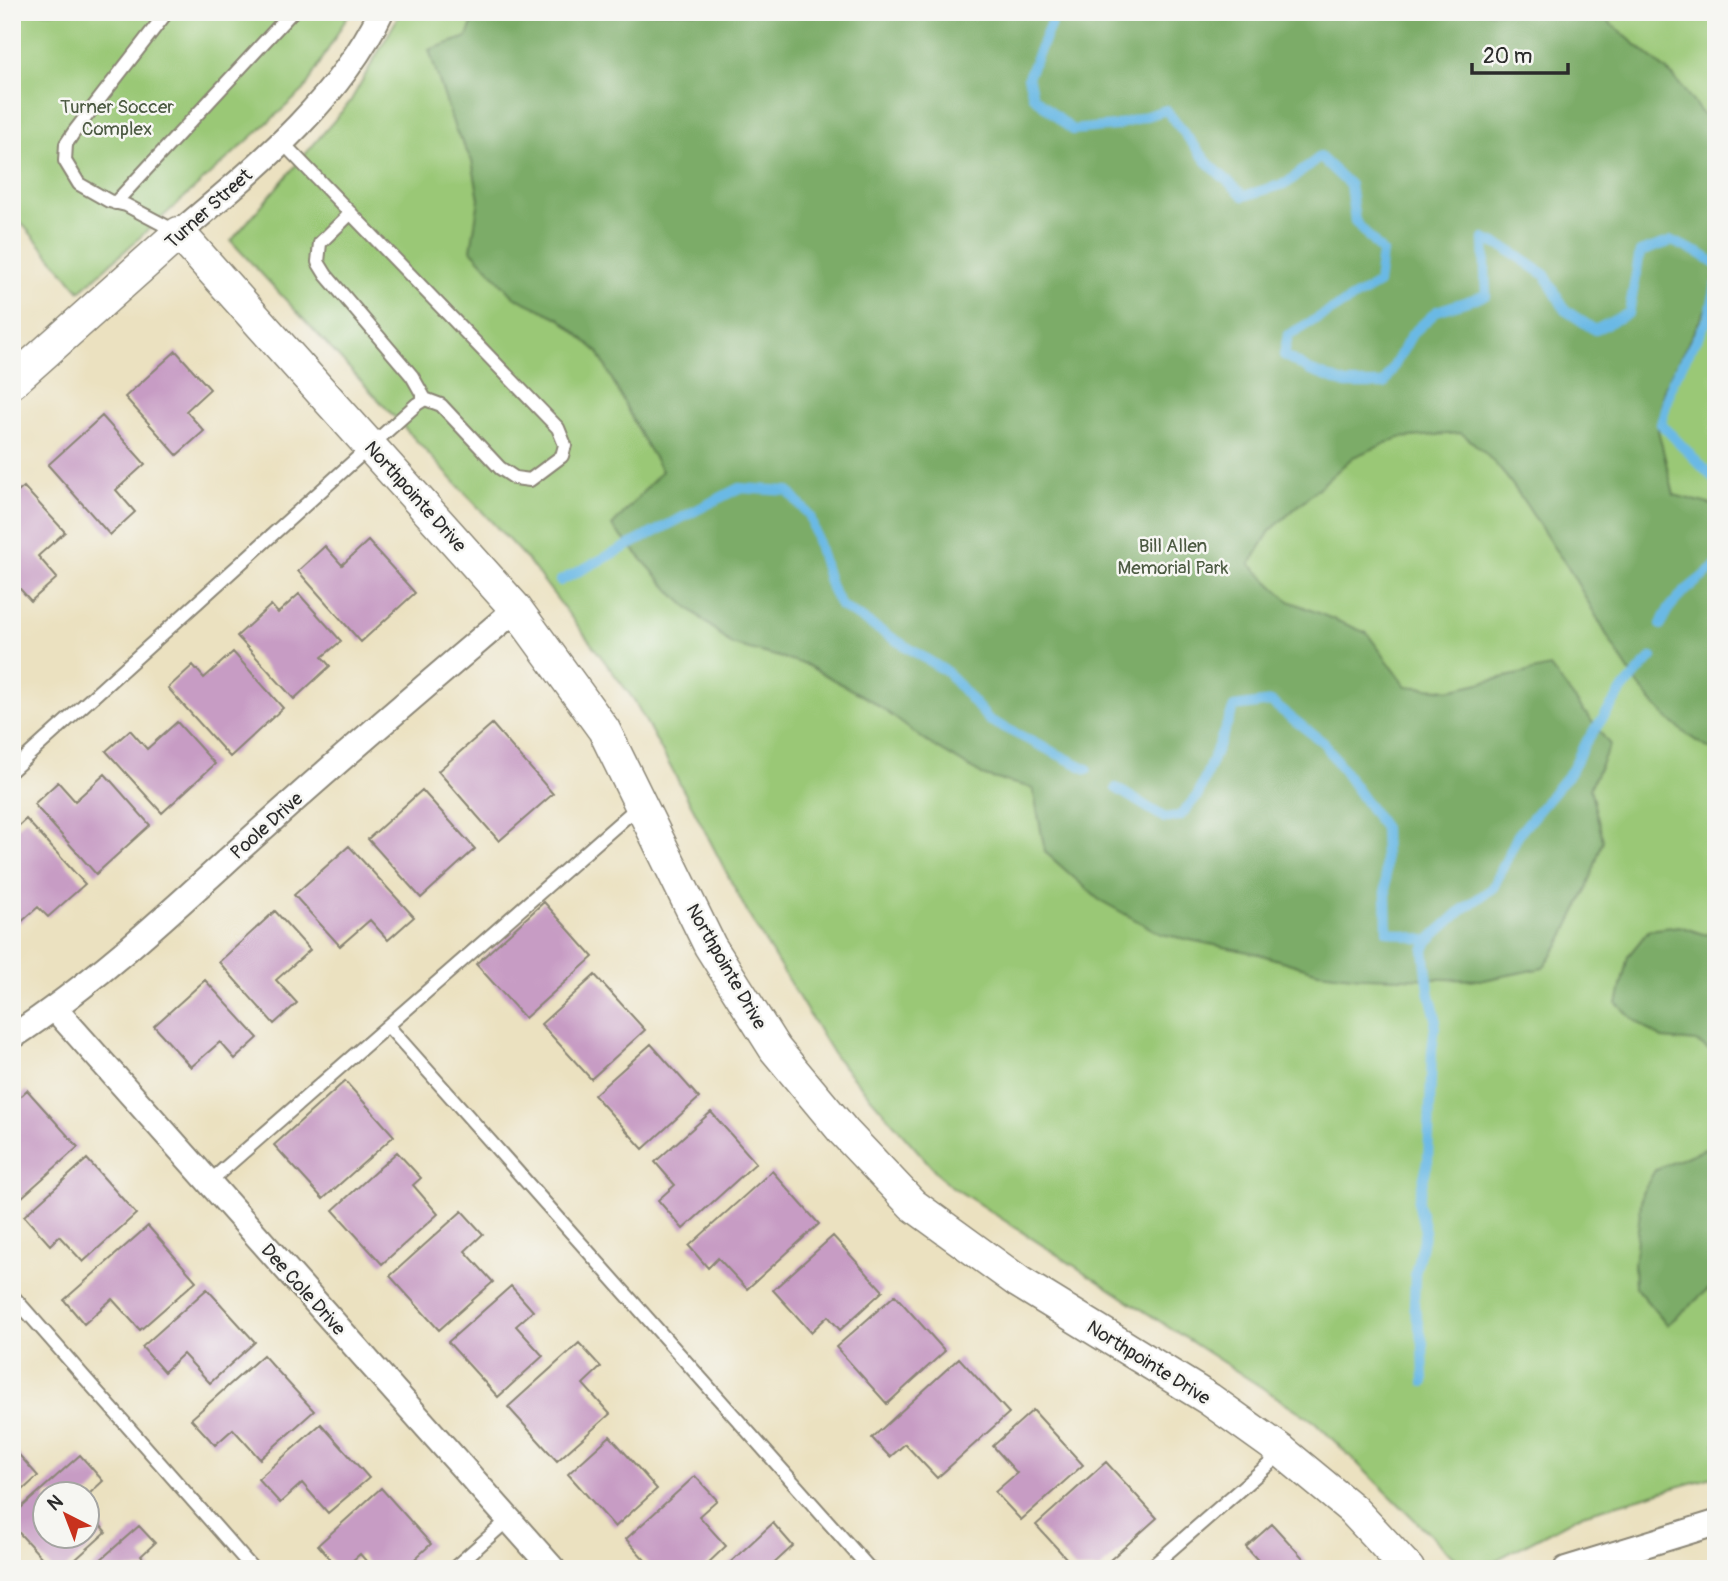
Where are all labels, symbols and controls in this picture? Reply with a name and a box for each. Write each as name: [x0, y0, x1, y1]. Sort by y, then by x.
scale bar: [1472, 32, 1569, 76]
text: 20 m: [1483, 43, 1532, 70]
park label: Turner Soccer Complex: [60, 95, 174, 141]
street label: Turner Street: [160, 163, 257, 254]
street label: Northpointe Drive: [359, 436, 472, 558]
park label: Bill Allen Memorial Park: [1118, 534, 1228, 580]
street label: Poole Drive: [225, 786, 308, 865]
street label: Northpointe Drive: [680, 899, 772, 1034]
street label: Dee Cole Drive: [256, 1239, 351, 1341]
street label: Northpointe Drive: [1082, 1315, 1215, 1411]
north arrow: [32, 1480, 102, 1550]
text: N: [42, 1490, 68, 1516]

